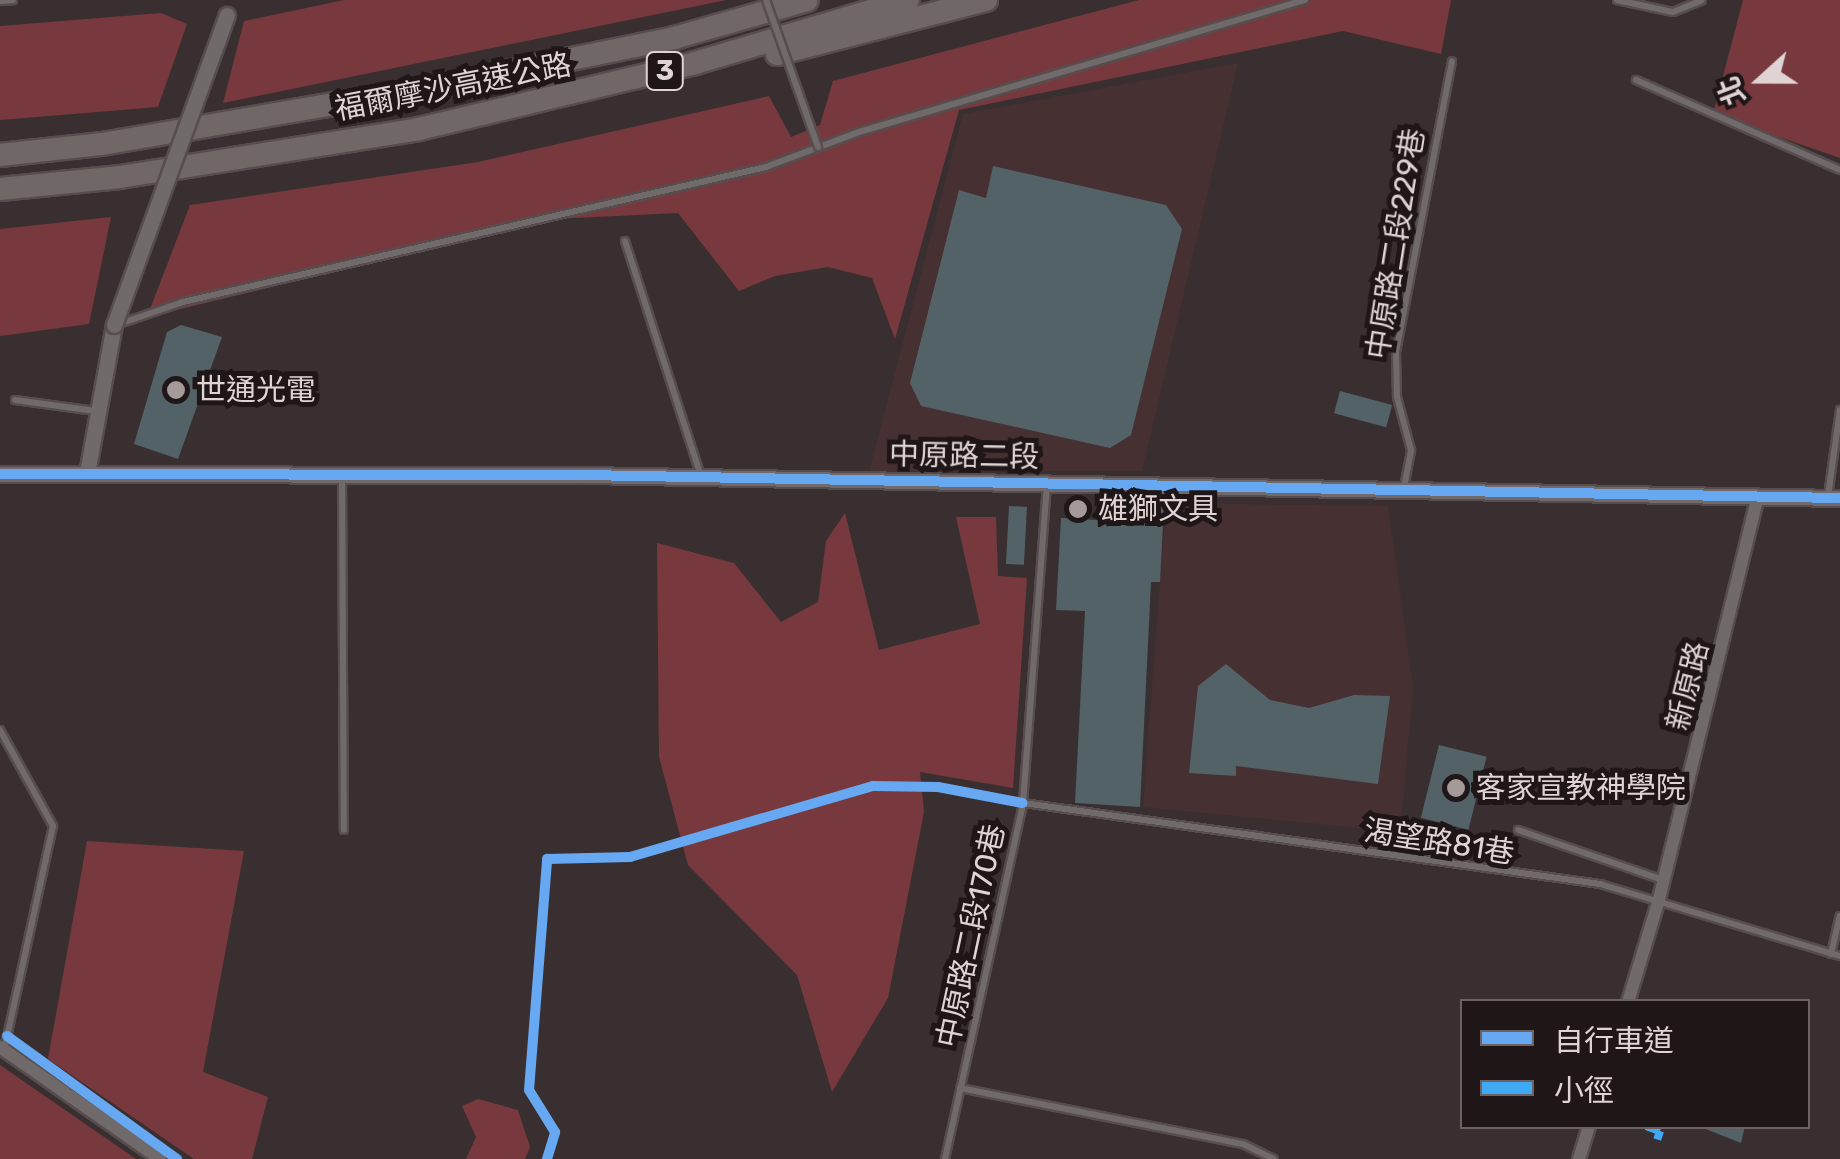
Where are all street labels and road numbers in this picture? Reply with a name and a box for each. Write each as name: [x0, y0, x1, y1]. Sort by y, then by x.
street label: 福爾摩沙高速公路: [332, 46, 574, 128]
road number: 3: [645, 48, 685, 94]
street label: 中原路二段229巷: [1360, 126, 1432, 362]
street label: 中原路二段: [889, 437, 1039, 475]
street label: 新原路: [1660, 638, 1716, 734]
street label: 渴望路81巷: [1361, 812, 1517, 872]
street label: 中原路二段170巷: [930, 821, 1012, 1051]

